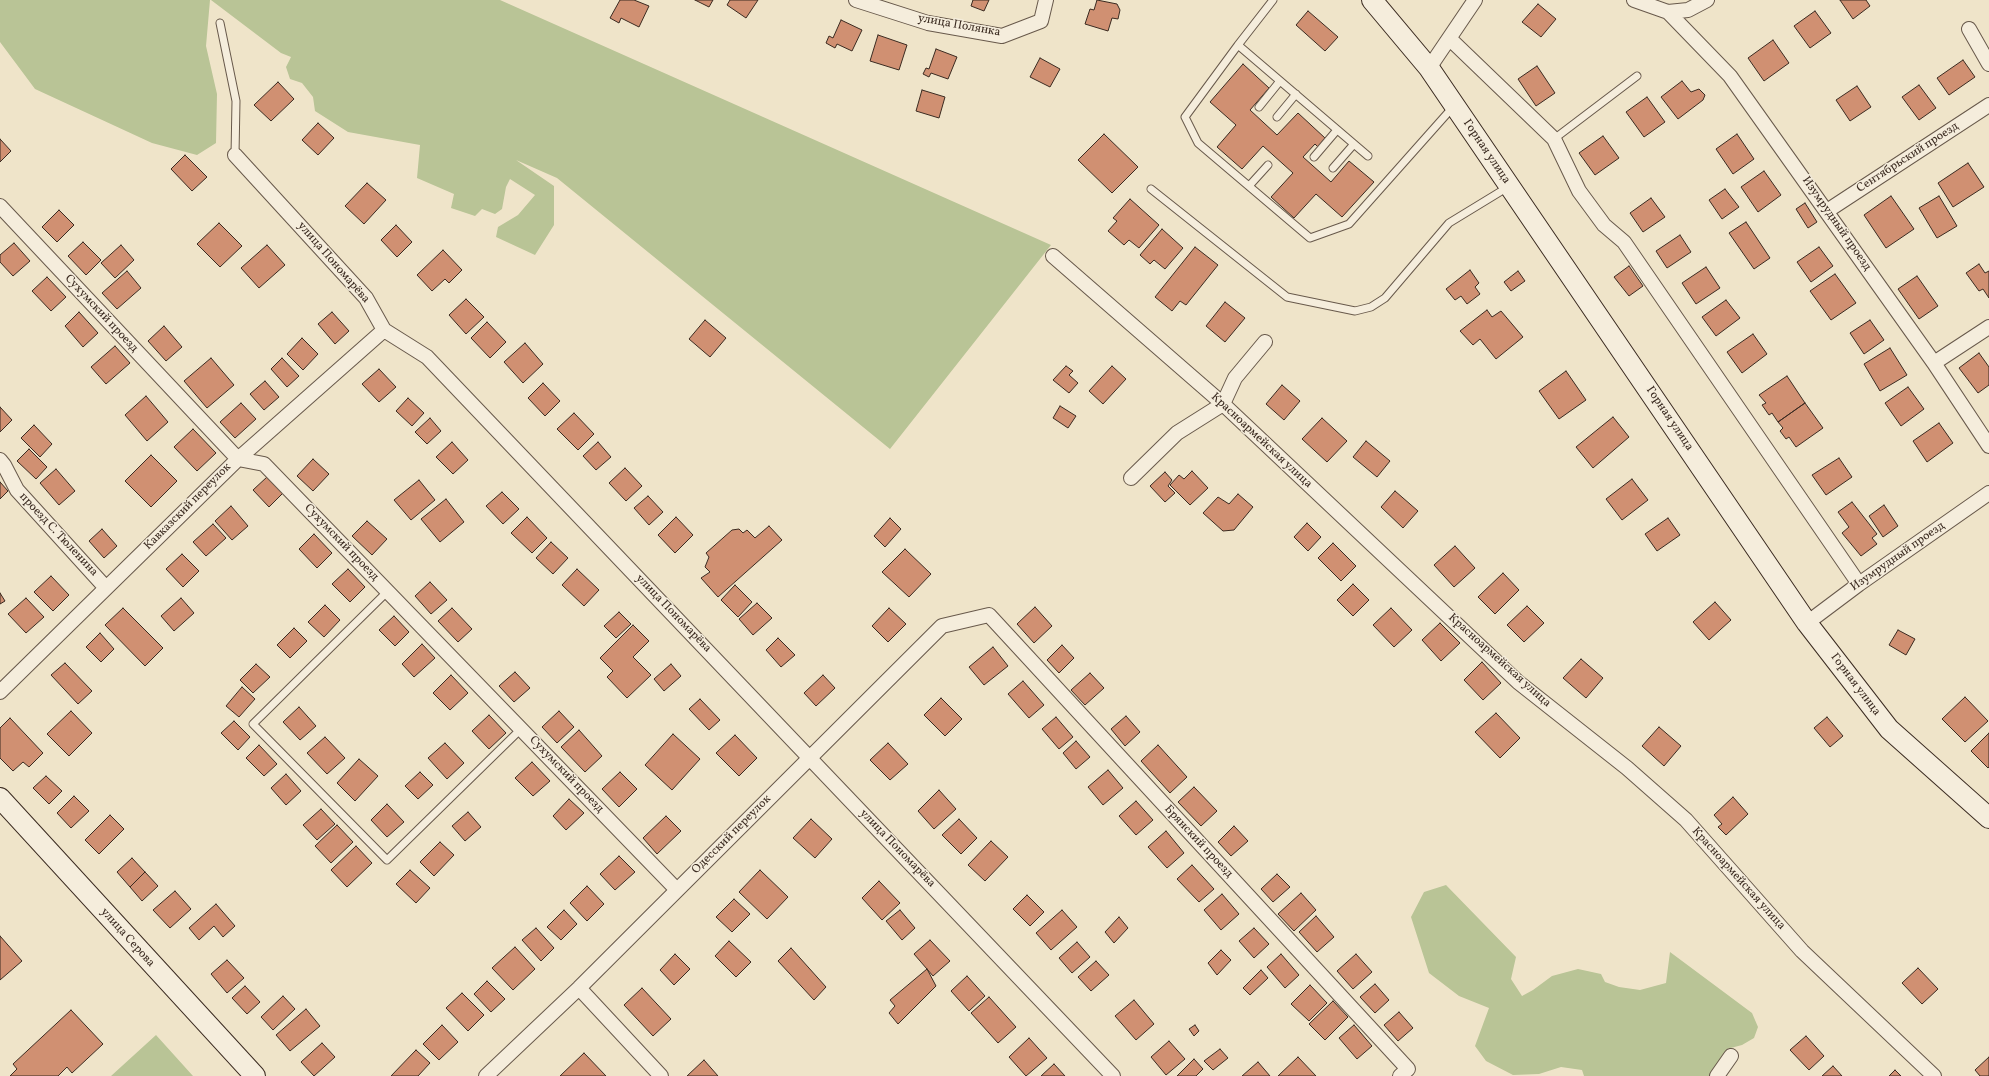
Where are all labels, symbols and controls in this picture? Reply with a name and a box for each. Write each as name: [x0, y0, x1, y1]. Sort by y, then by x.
street label: улица Полянка: [917, 12, 1001, 40]
street label: Горная улица: [1459, 117, 1513, 187]
street label: Сентябрьский проезд: [1854, 120, 1962, 196]
street label: Изумрудный проезд: [1798, 174, 1874, 274]
street label: улица Пономарёва: [294, 219, 372, 307]
street label: Сухумский проезд: [61, 272, 141, 356]
street label: Горная улица: [1642, 384, 1696, 454]
street label: Красноармейская улица: [1207, 390, 1315, 492]
street label: Кавказский переулок: [142, 461, 234, 553]
street label: проезд С. Тюленина: [16, 490, 100, 580]
street label: Сухумский проезд: [301, 502, 381, 584]
street label: Изумрудный проезд: [1848, 519, 1948, 595]
street label: улица Пономарёва: [632, 572, 714, 656]
street label: Красноармейская улица: [1445, 611, 1553, 711]
street label: Горная улица: [1827, 651, 1883, 719]
street label: Сухумский проезд: [526, 734, 606, 816]
street label: Одесский переулок: [689, 792, 775, 878]
street label: Брянский проезд: [1161, 803, 1235, 881]
street label: улица Пономарёва: [856, 807, 938, 891]
street label: Красноармейская улица: [1688, 825, 1788, 933]
street label: улица Серова: [97, 905, 157, 971]

